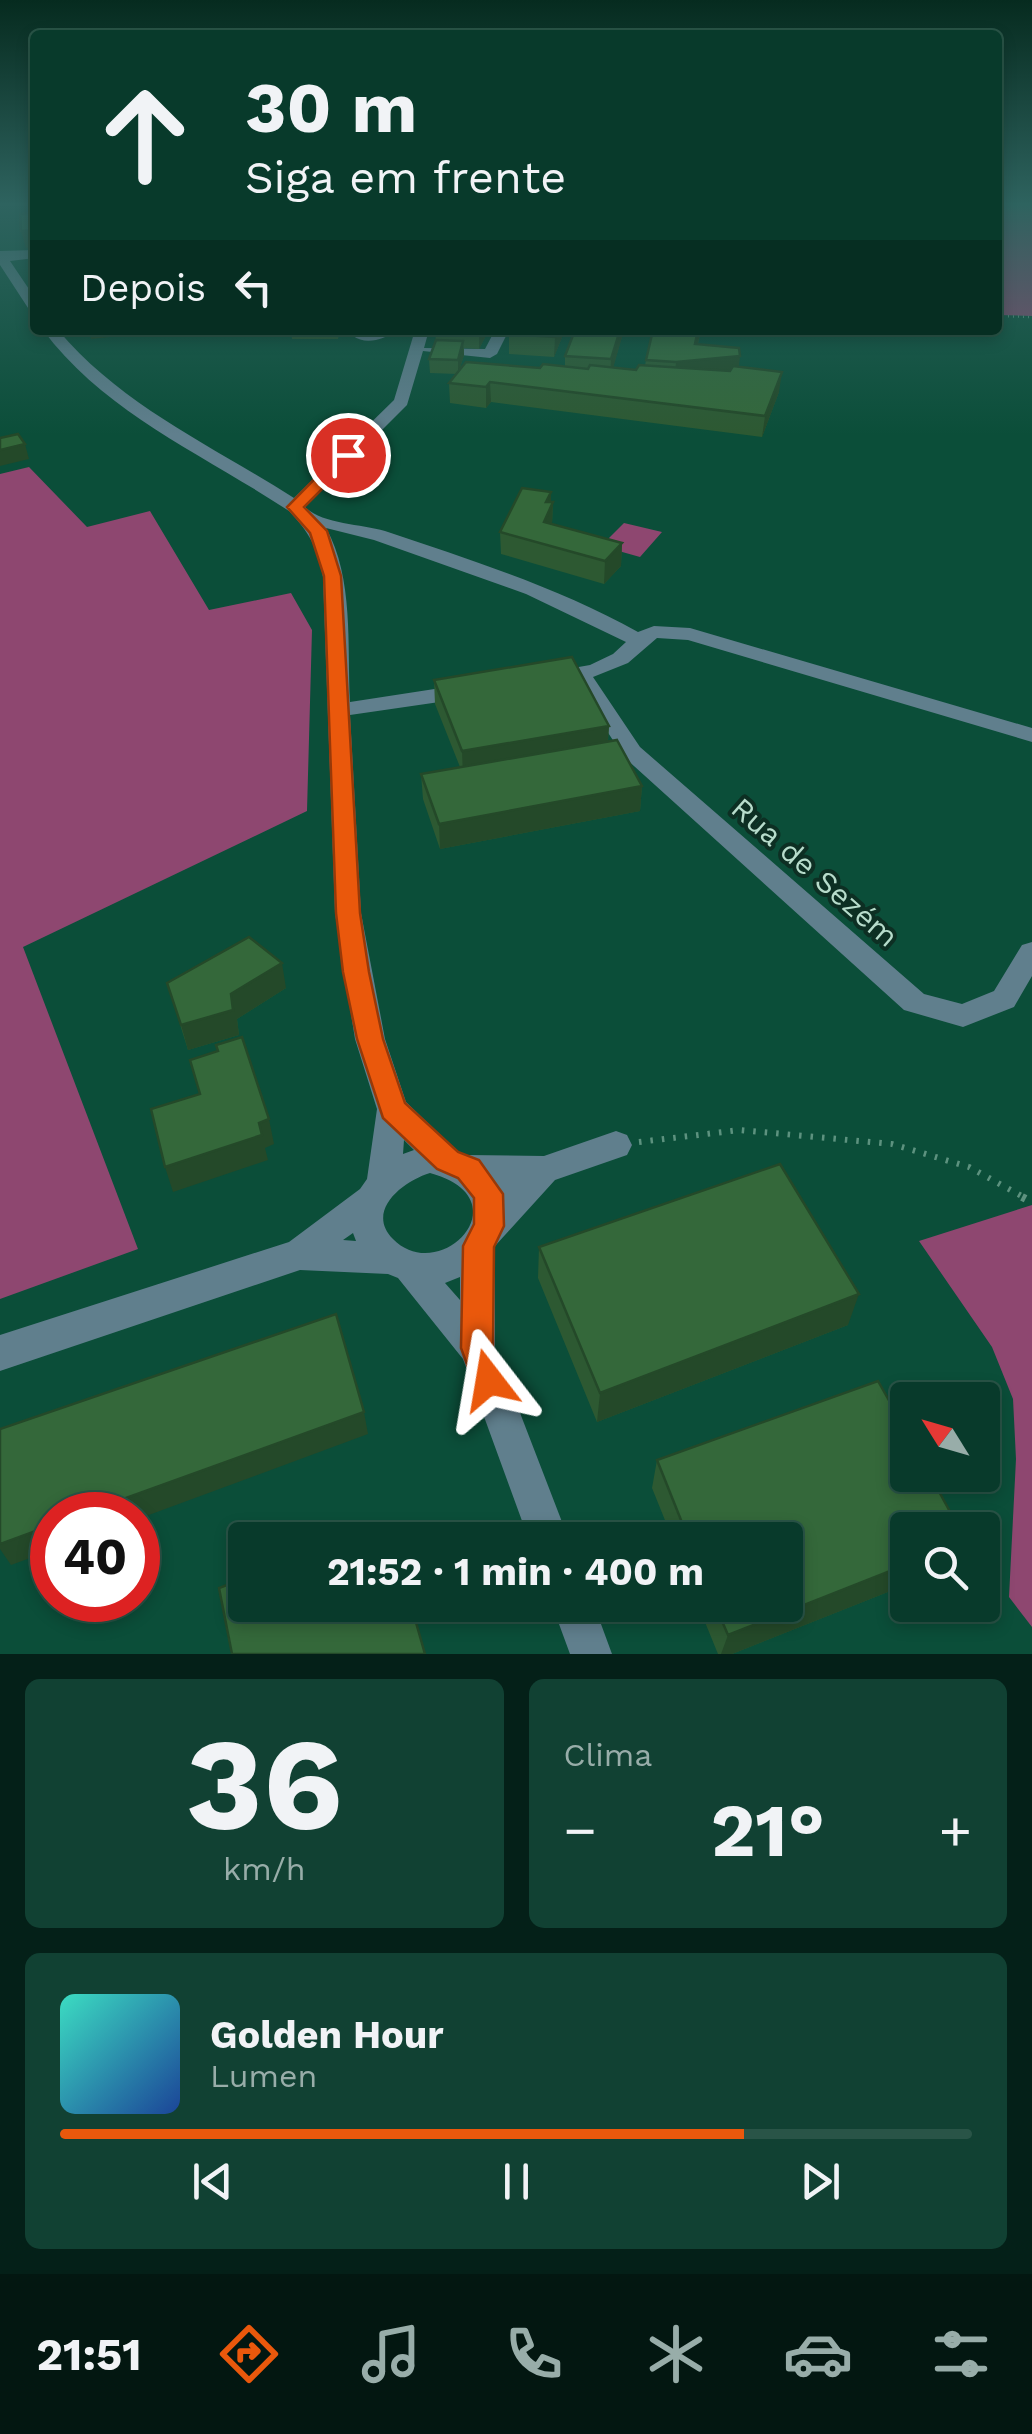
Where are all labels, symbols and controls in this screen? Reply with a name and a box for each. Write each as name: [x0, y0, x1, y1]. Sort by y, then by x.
text: 30 m: [245, 67, 417, 149]
icon: ahead: [80, 70, 210, 200]
text: Siga em frente: [245, 151, 566, 204]
icon: left: [226, 260, 281, 315]
text: Depois: [80, 266, 206, 310]
pin: [306, 413, 391, 498]
icon: arrive: [321, 428, 376, 483]
street label: Rua de Sezém: [725, 790, 905, 954]
position arrow: [437, 1328, 541, 1432]
north arrow: [890, 1382, 1000, 1492]
map controls: [890, 1382, 1000, 1622]
speed limit sign: 40: [30, 1492, 160, 1622]
button: search: [890, 1512, 1000, 1622]
text: 21:52 · 1 min · 400 m: [327, 1550, 704, 1594]
text: 36: [186, 1708, 343, 1861]
text: Clima: [564, 1736, 652, 1774]
text: 21°: [711, 1786, 825, 1874]
text: −: [564, 1798, 597, 1862]
text: +: [939, 1798, 972, 1862]
text: km/h: [223, 1850, 305, 1888]
text: Golden Hour: [210, 2013, 444, 2057]
text: Lumen: [210, 2057, 317, 2095]
icon: previous: [185, 2154, 240, 2209]
icon: pause: [489, 2154, 544, 2209]
icon: next: [793, 2154, 848, 2209]
icon: directions: [214, 2319, 284, 2389]
icon: music: [356, 2319, 426, 2389]
icon: phone: [499, 2319, 569, 2389]
icon: climate: [641, 2319, 711, 2389]
icon: car: [783, 2319, 853, 2389]
icon: filters: [926, 2319, 996, 2389]
text: 21:51: [36, 2328, 142, 2381]

